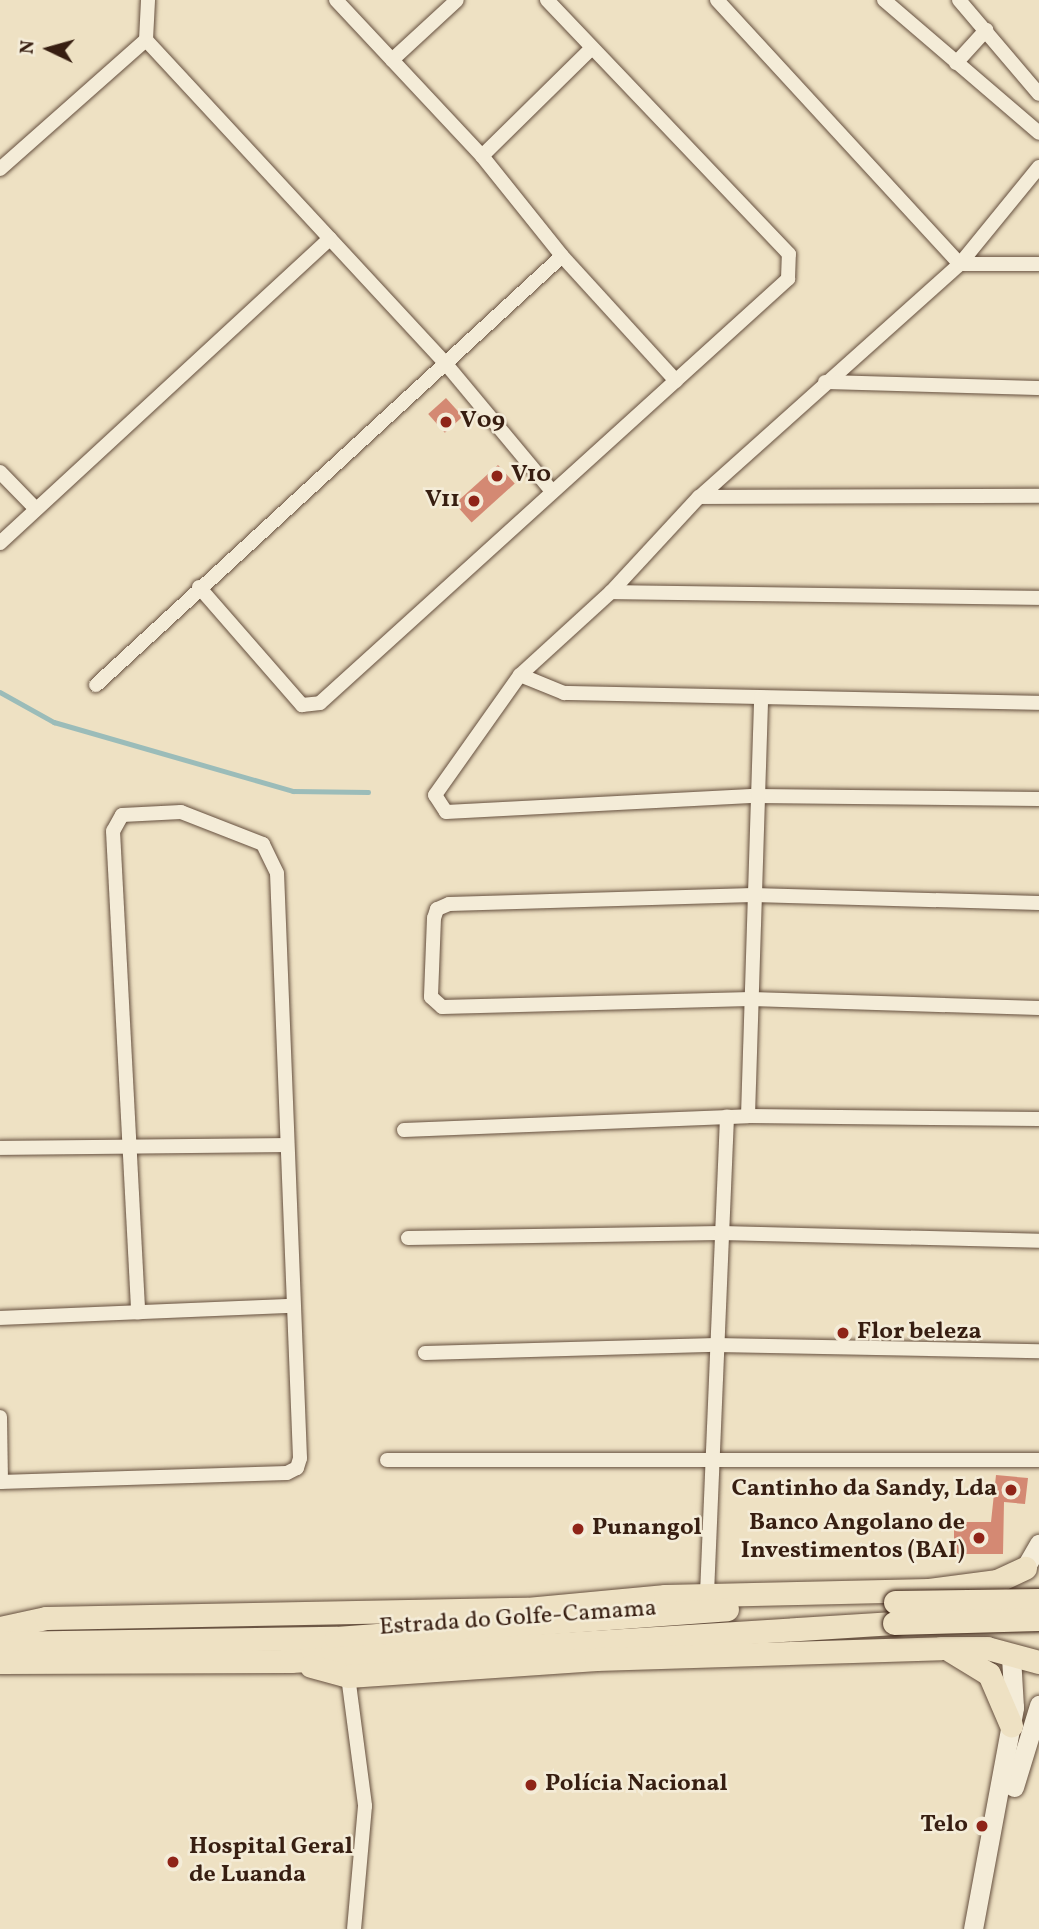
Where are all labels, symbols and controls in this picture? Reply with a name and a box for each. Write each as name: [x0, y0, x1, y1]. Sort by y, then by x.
north arrow: [14, 14, 84, 84]
text: N: [15, 39, 42, 55]
place label: V09: [460, 408, 505, 436]
marker: V09: [438, 414, 454, 430]
place label: V10: [511, 462, 551, 490]
marker: V10: [489, 468, 505, 484]
place label: V11: [425, 487, 460, 515]
marker: V11: [466, 493, 482, 509]
place label: Flor beleza: [857, 1319, 982, 1347]
marker: Flor beleza: [835, 1325, 851, 1341]
place label: Cantinho da Sandy, Lda: [731, 1476, 997, 1504]
marker: Cantinho da Sandy, Lda: [1003, 1482, 1019, 1498]
place label: Banco Angolano de Investimentos (BAI): [741, 1510, 965, 1566]
place label: Punangol: [592, 1515, 702, 1543]
marker: Punangol: [570, 1521, 586, 1537]
marker: Banco Angolano de Investimentos (BAI): [971, 1530, 987, 1546]
street label: Estrada do Golfe-Camama: [378, 1595, 658, 1643]
place label: Polícia Nacional: [545, 1771, 728, 1799]
marker: Polícia Nacional: [523, 1777, 539, 1793]
place label: Telo: [920, 1812, 968, 1840]
marker: Telo: [974, 1818, 990, 1834]
place label: Hospital Geral de Luanda: [189, 1834, 353, 1890]
marker: Hospital Geral de Luanda: [163, 1852, 183, 1872]

